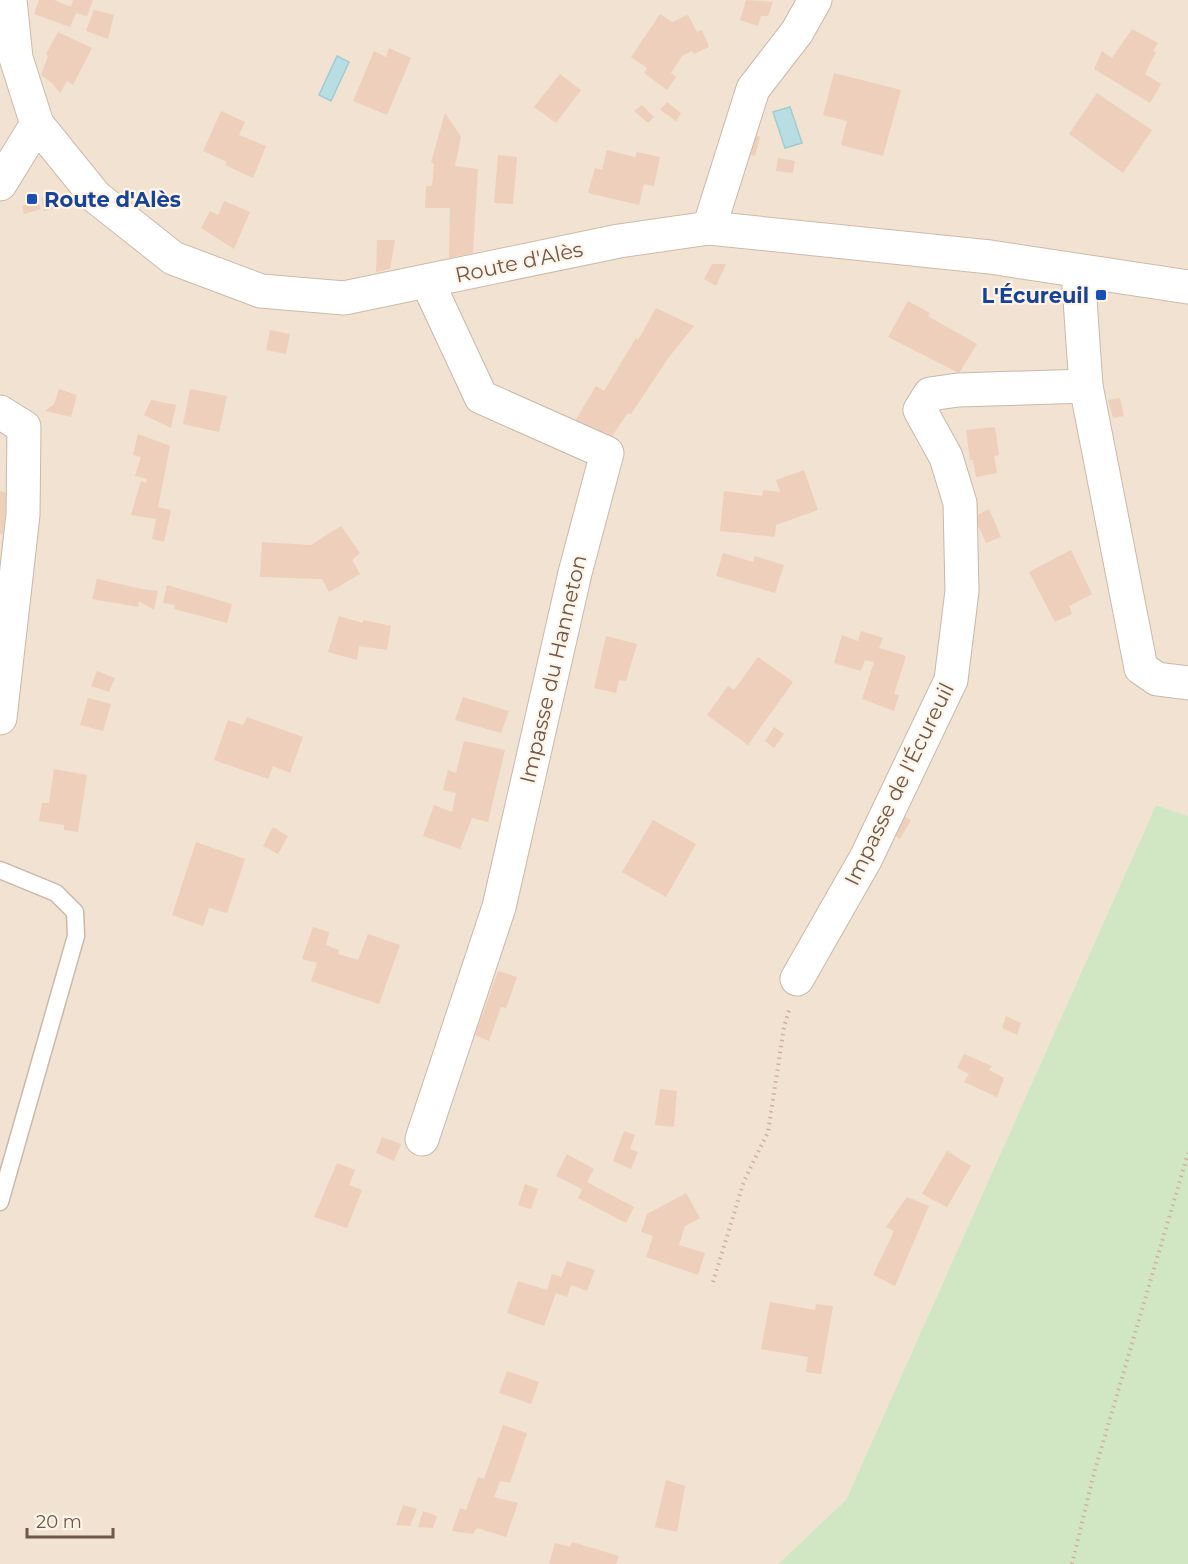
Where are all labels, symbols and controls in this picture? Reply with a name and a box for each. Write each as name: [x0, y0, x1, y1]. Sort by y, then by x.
place label: Route d'Alès: [44, 187, 181, 212]
marker: Route d'Alès: [25, 192, 39, 206]
street label: Route d'Alès: [453, 236, 585, 288]
place label: L'Écureuil: [981, 283, 1089, 308]
marker: L'Écureuil: [1094, 288, 1108, 302]
street label: Impasse du Hanneton: [515, 552, 591, 786]
street label: Impasse de l'Écureuil: [839, 679, 959, 889]
scale bar: [27, 1501, 112, 1539]
text: 20 m: [36, 1511, 82, 1533]

